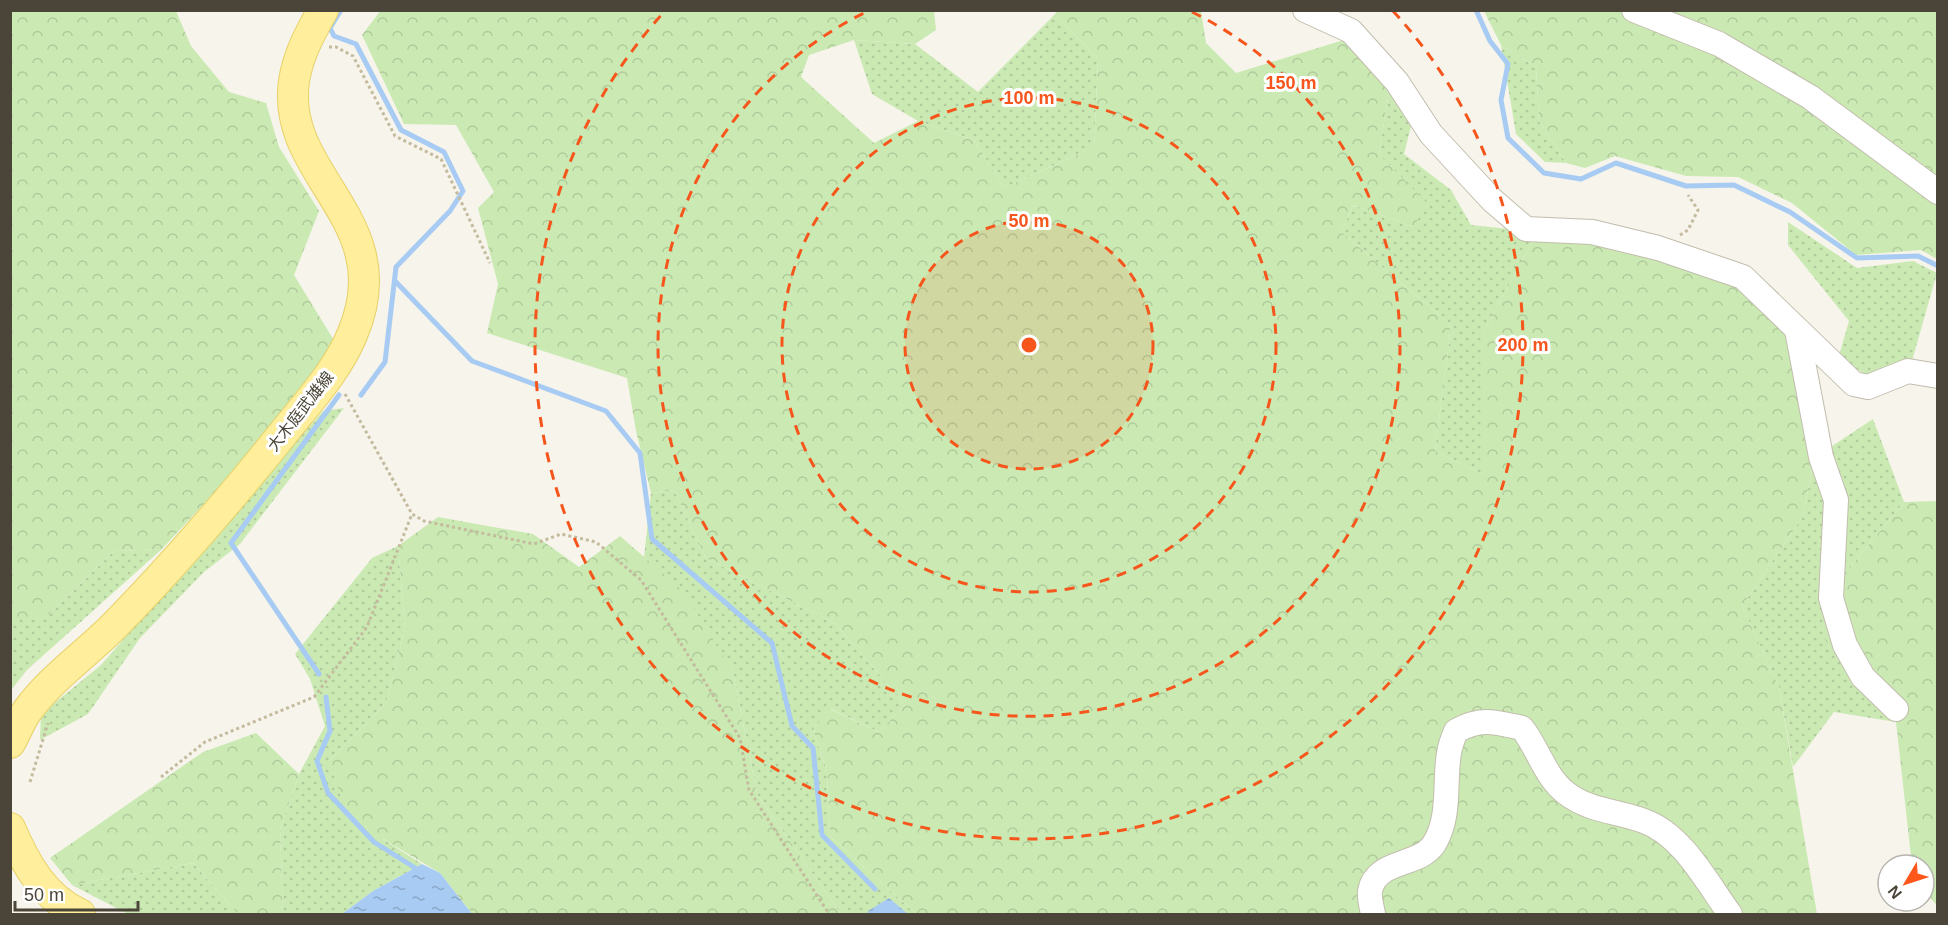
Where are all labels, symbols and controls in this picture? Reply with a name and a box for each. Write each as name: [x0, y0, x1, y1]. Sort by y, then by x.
text: 150 m: [1265, 73, 1317, 93]
text: 100 m: [1003, 88, 1055, 108]
text: 50 m: [1008, 211, 1050, 231]
centre of rings: [1019, 335, 1039, 355]
text: 200 m: [1497, 335, 1549, 355]
street label: 大木庭武雄線: [264, 368, 337, 454]
north arrow: [1876, 853, 1936, 913]
scale bar: [15, 874, 138, 912]
text: N: [1884, 882, 1905, 902]
text: 50 m: [24, 885, 64, 905]

